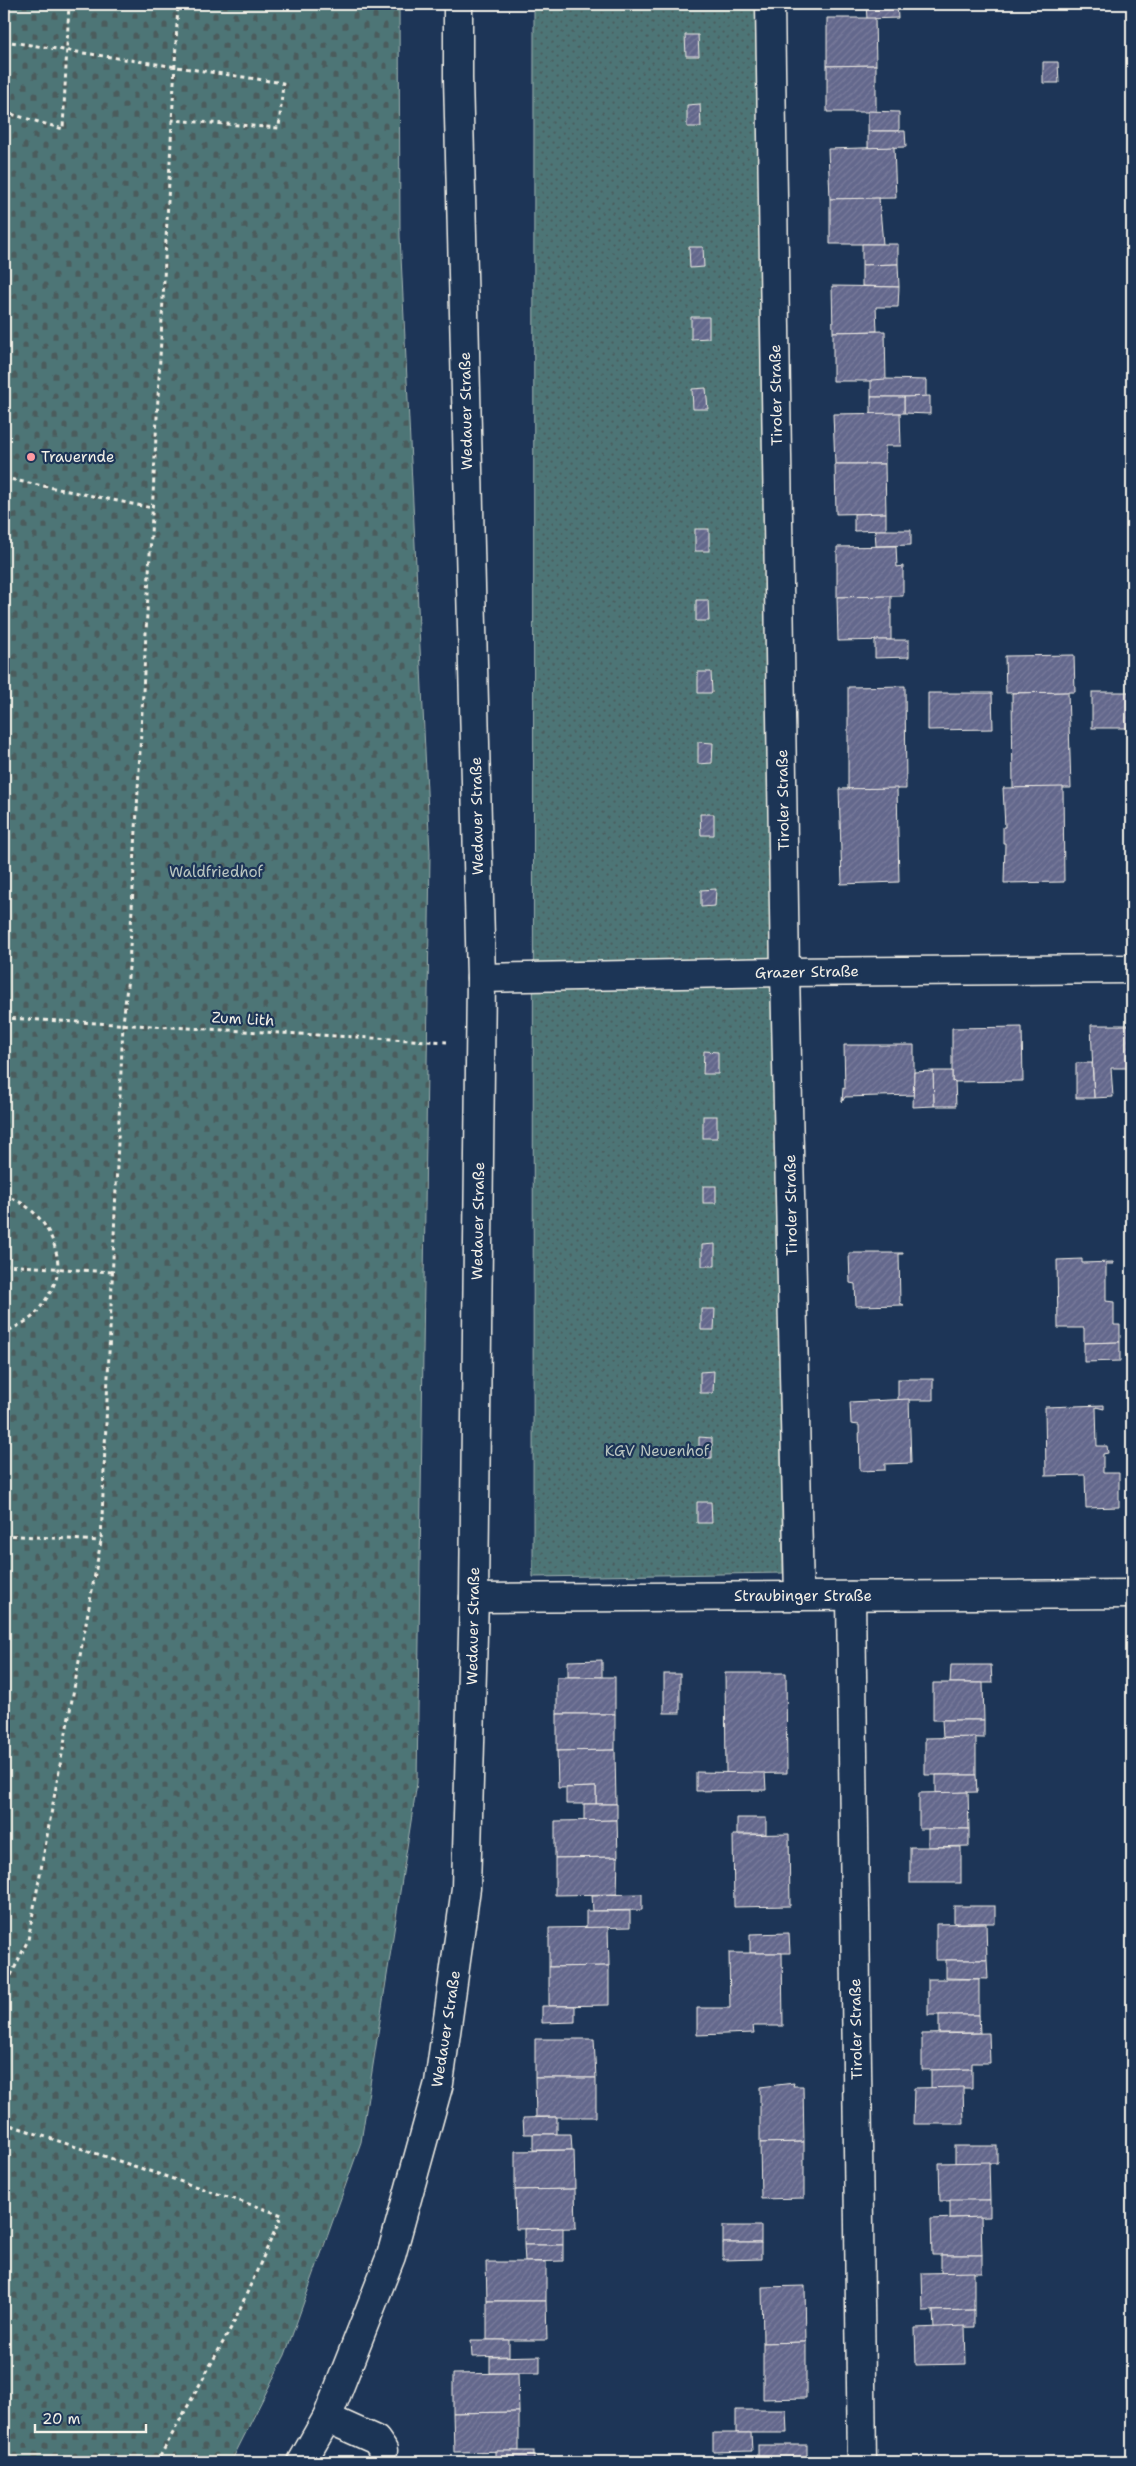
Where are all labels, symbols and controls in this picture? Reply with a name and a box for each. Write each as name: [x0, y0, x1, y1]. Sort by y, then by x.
street label: Tiroler Straße: [765, 344, 787, 446]
street label: Wedauer Straße: [455, 352, 477, 470]
place label: Trauernde: [41, 447, 114, 467]
marker: Trauernde: [25, 451, 37, 463]
street label: Tiroler Straße: [772, 749, 794, 851]
street label: Wedauer Straße: [466, 757, 488, 875]
park label: Waldfriedhof: [169, 862, 264, 882]
street label: Grazer Straße: [755, 961, 859, 983]
street label: Zum Lith: [211, 1007, 275, 1031]
street label: Tiroler Straße: [780, 1154, 802, 1256]
street label: Wedauer Straße: [467, 1162, 489, 1280]
park label: KGV Neuenhof: [605, 1441, 710, 1461]
street label: Wedauer Straße: [462, 1567, 484, 1685]
street label: Straubinger Straße: [734, 1586, 872, 1606]
street label: Wedauer Straße: [427, 1969, 465, 2089]
street label: Tiroler Straße: [845, 1978, 867, 2080]
scale bar: [35, 2401, 146, 2433]
text: 20 m: [42, 2409, 81, 2429]

